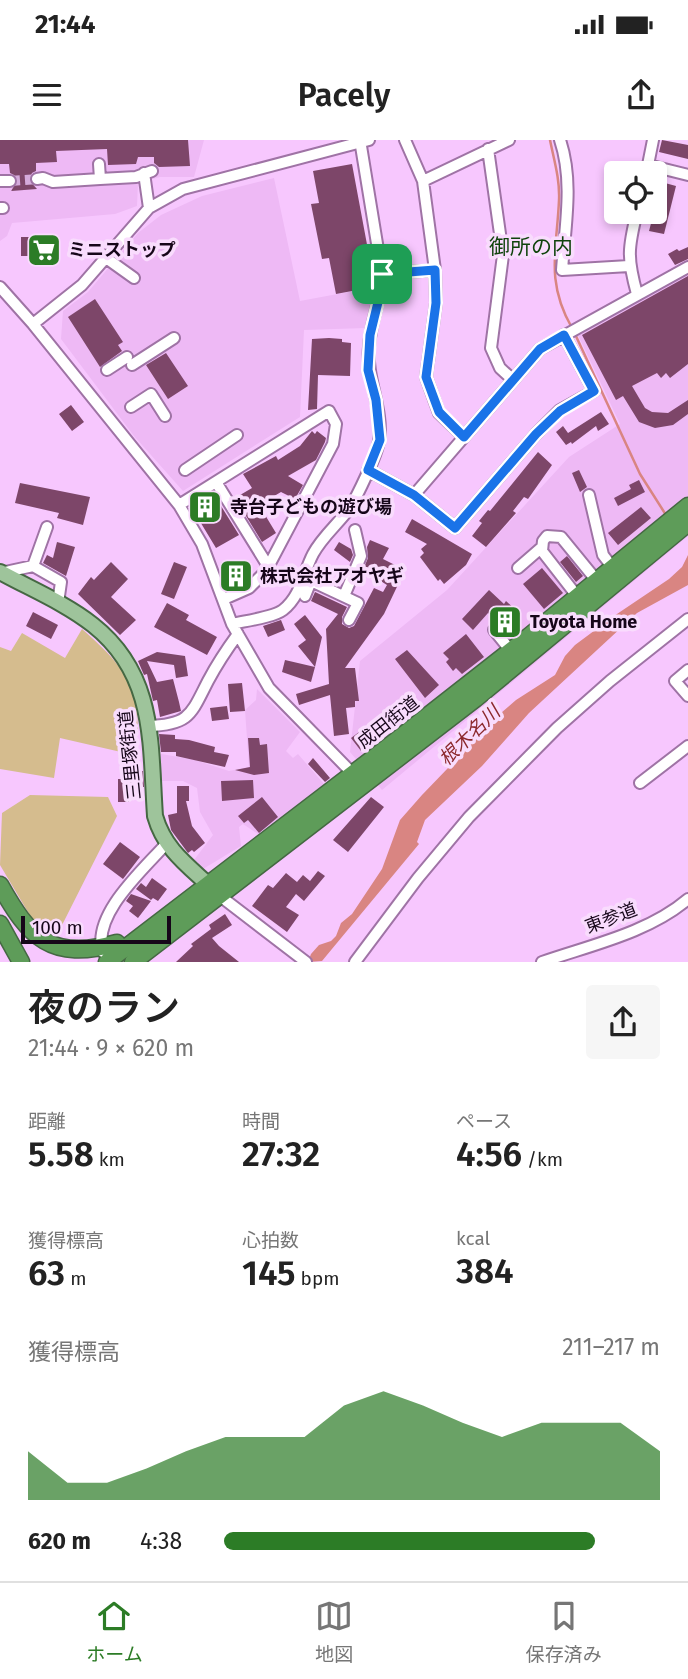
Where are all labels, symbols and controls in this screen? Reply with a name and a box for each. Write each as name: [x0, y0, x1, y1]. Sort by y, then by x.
text: 21:44: [35, 9, 95, 40]
icon: menu: [28, 76, 66, 114]
text: Pacely: [298, 76, 390, 114]
icon: share: [622, 76, 660, 114]
map controls: [604, 161, 667, 224]
button: locate: [604, 161, 667, 224]
supermarket icon: ミニストップ: [25, 231, 63, 269]
district label: 御所の内: [489, 234, 573, 260]
place label: ミニストップ: [68, 239, 176, 261]
pin: [352, 244, 412, 304]
icon: arrive: [363, 255, 401, 293]
building icon: 寺台子どもの遊び場: [186, 488, 224, 526]
place label: 寺台子どもの遊び場: [230, 496, 392, 518]
building icon: 株式会社アオヤギ: [217, 557, 255, 595]
place label: 株式会社アオヤギ: [260, 565, 404, 587]
building icon: Toyota Home: [486, 603, 524, 641]
place label: Toyota Home: [530, 611, 637, 633]
street label: 成田街道: [353, 691, 423, 753]
water label: 根木名川: [434, 699, 506, 770]
street label: 三里塚街道: [114, 709, 146, 801]
street label: 東参道: [582, 898, 640, 938]
scale bar: [21, 912, 172, 944]
text: 100 m: [32, 916, 83, 939]
text: 夜のラン: [28, 985, 180, 1031]
button: share: [586, 985, 660, 1059]
text: 21:44 · 9 × 620 m: [28, 1034, 194, 1062]
text: 距離: [28, 1110, 66, 1133]
text: 時間: [242, 1110, 280, 1133]
text: ペース: [456, 1110, 512, 1133]
text: 5.58: [28, 1133, 94, 1175]
text: 27:32: [242, 1133, 320, 1175]
text: 4:56: [456, 1133, 522, 1175]
text: km: [94, 1148, 125, 1171]
text: /km: [522, 1148, 563, 1171]
text: kcal: [456, 1227, 490, 1250]
text: 獲得標高: [28, 1229, 104, 1252]
text: 心拍数: [242, 1229, 299, 1252]
text: 384: [456, 1250, 514, 1292]
text: 63: [28, 1252, 65, 1294]
text: 145: [242, 1252, 296, 1294]
text: m: [65, 1267, 86, 1290]
text: bpm: [296, 1267, 339, 1290]
text: 211–217 m: [562, 1333, 660, 1361]
text: 獲得標高: [28, 1338, 120, 1366]
text: 620 m: [28, 1527, 91, 1555]
text: 4:38: [140, 1527, 182, 1555]
tab: ホーム: [86, 1597, 143, 1666]
tab: 地図: [315, 1597, 353, 1666]
tab: 保存済み: [526, 1597, 602, 1666]

